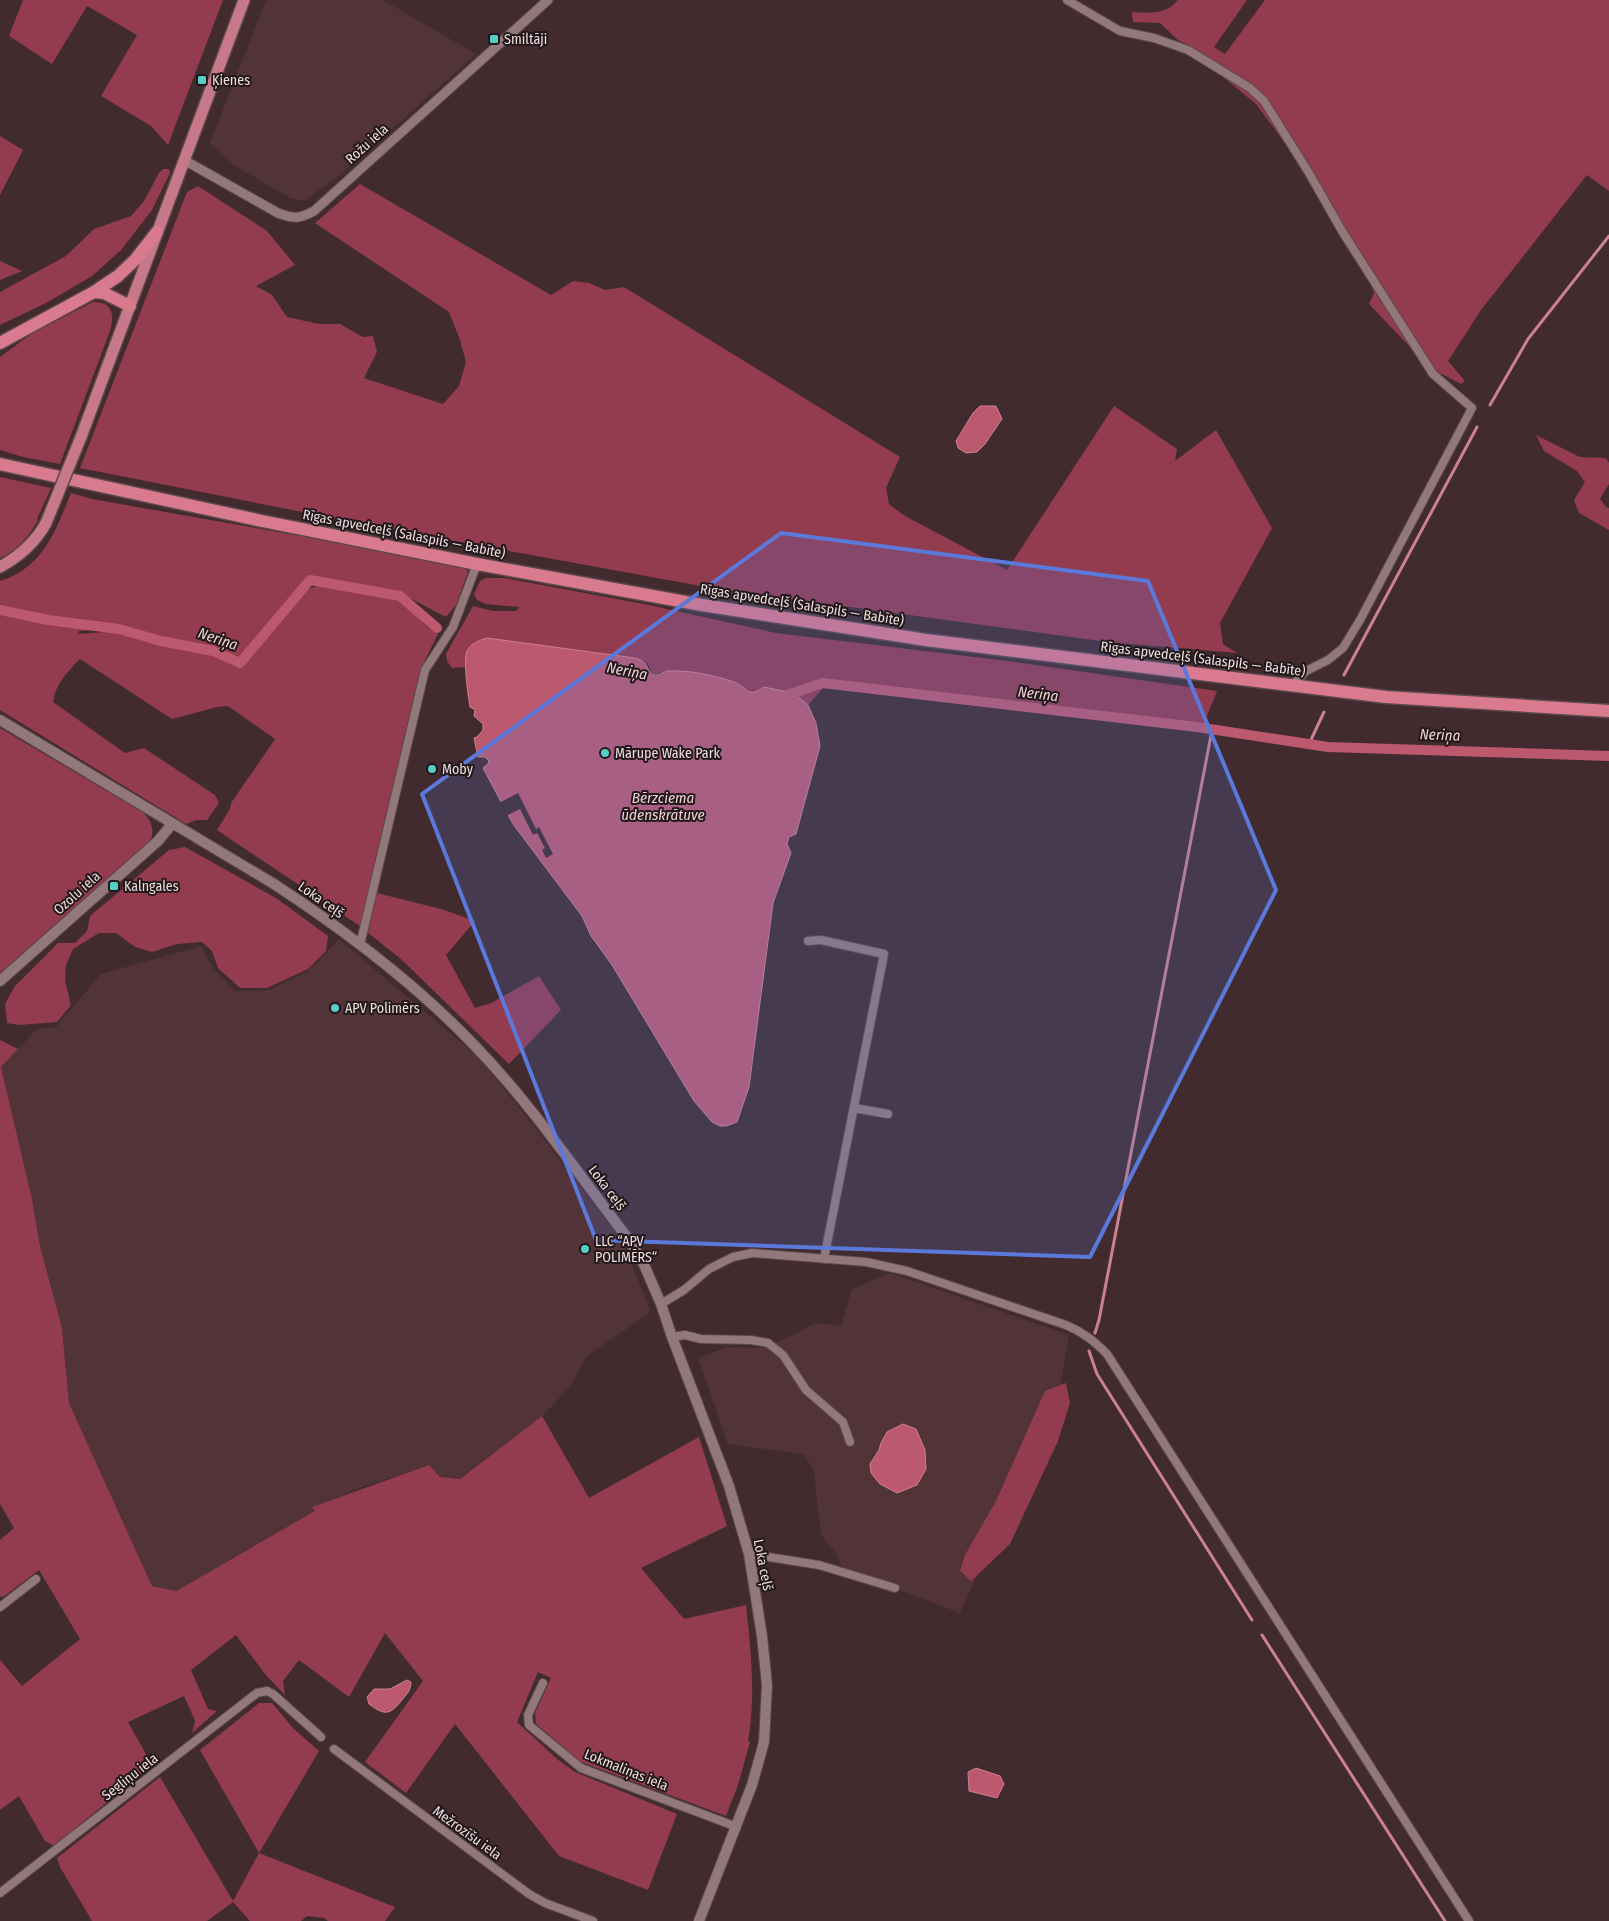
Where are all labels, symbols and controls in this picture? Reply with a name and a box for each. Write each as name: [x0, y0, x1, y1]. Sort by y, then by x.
place label: Smiltāji: [504, 31, 547, 48]
marker: Smiltāji: [488, 33, 500, 45]
place label: Ķienes: [212, 72, 250, 90]
marker: Ķienes: [196, 74, 208, 86]
street label: Rožu iela: [342, 120, 392, 168]
street label: Rīgas apvedceļš (Salaspils — Babīte): [301, 506, 507, 563]
street label: Rīgas apvedceļš (Salaspils — Babīte): [699, 580, 905, 631]
water label: Neriņa: [195, 624, 240, 655]
street label: Rīgas apvedceļš (Salaspils — Babīte): [1099, 638, 1306, 681]
water label: Neriņa: [605, 658, 649, 685]
water label: Neriņa: [1017, 683, 1060, 706]
water label: Neriņa: [1419, 725, 1461, 746]
place label: Mārupe Wake Park: [615, 745, 721, 762]
marker: Mārupe Wake Park: [599, 747, 611, 759]
place label: Moby: [442, 761, 474, 778]
marker: Moby: [426, 763, 438, 775]
water label: Bērzciema ūdenskrātuve: [621, 789, 705, 824]
street label: Ozolu iela: [50, 868, 104, 918]
place label: Kalngales: [124, 878, 179, 895]
street label: Loka ceļš: [294, 878, 347, 923]
marker: Kalngales: [108, 880, 120, 892]
place label: APV Polimērs: [345, 1000, 420, 1017]
marker: APV Polimērs: [329, 1002, 341, 1014]
street label: Loka ceļš: [584, 1162, 629, 1215]
place label: LLC “APV POLIMĒRS“: [595, 1233, 657, 1266]
marker: LLC “APV POLIMĒRS“: [579, 1243, 591, 1255]
street label: Loka ceļš: [749, 1538, 776, 1592]
street label: Lokmaliņas iela: [581, 1745, 670, 1795]
street label: Segliņu iela: [99, 1750, 162, 1805]
street label: Mežrozīšu iela: [429, 1802, 505, 1864]

